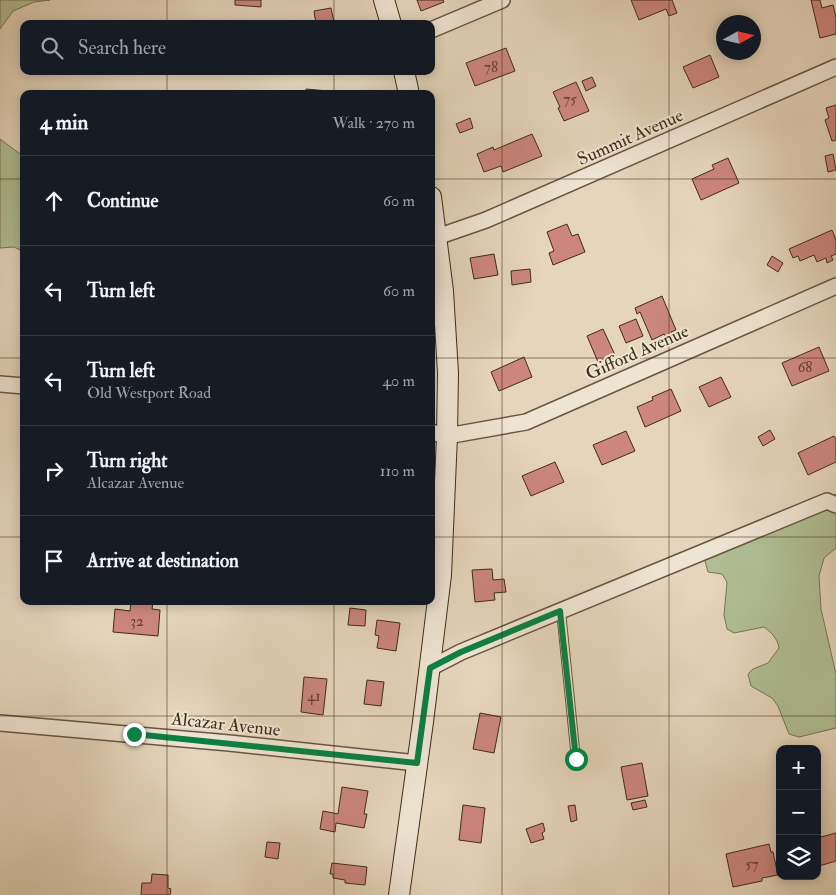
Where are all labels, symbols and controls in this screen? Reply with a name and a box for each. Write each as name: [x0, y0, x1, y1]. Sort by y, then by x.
north arrow: [716, 15, 761, 60]
search box: [20, 20, 435, 75]
icon: search: [38, 34, 66, 62]
text: Search here: [78, 36, 166, 60]
house number: 78: [484, 58, 498, 77]
house number: 75: [563, 90, 577, 109]
street label: Summit Avenue: [574, 104, 687, 171]
text: 4 min: [40, 109, 88, 136]
text: Walk · 270 m: [333, 113, 415, 133]
icon: ahead: [40, 187, 68, 215]
text: Continue: [87, 189, 158, 213]
text: 60 m: [383, 191, 415, 211]
icon: left: [40, 277, 68, 305]
text: Turn left: [87, 279, 155, 303]
text: 60 m: [383, 281, 415, 301]
street label: Gifford Avenue: [582, 319, 693, 385]
house number: 68: [798, 358, 812, 377]
text: Turn left: [87, 359, 155, 383]
icon: left: [40, 367, 68, 395]
text: 40 m: [382, 371, 415, 391]
text: Old Westport Road: [87, 383, 211, 403]
text: Turn right: [87, 449, 167, 473]
icon: right: [40, 457, 68, 485]
text: 110 m: [380, 461, 415, 481]
text: Alcazar Avenue: [87, 473, 184, 493]
icon: arrive: [40, 547, 68, 575]
text: Arrive at destination: [87, 549, 239, 573]
house number: 32: [130, 612, 144, 631]
house number: 41: [307, 687, 321, 706]
street label: Alcazar Avenue: [169, 707, 282, 742]
route end: [123, 723, 146, 746]
map controls: [776, 745, 821, 880]
button: +: [776, 745, 821, 790]
route start: [565, 748, 588, 771]
button: −: [776, 790, 821, 835]
button: layers: [776, 835, 821, 880]
house number: 57: [745, 855, 759, 874]

